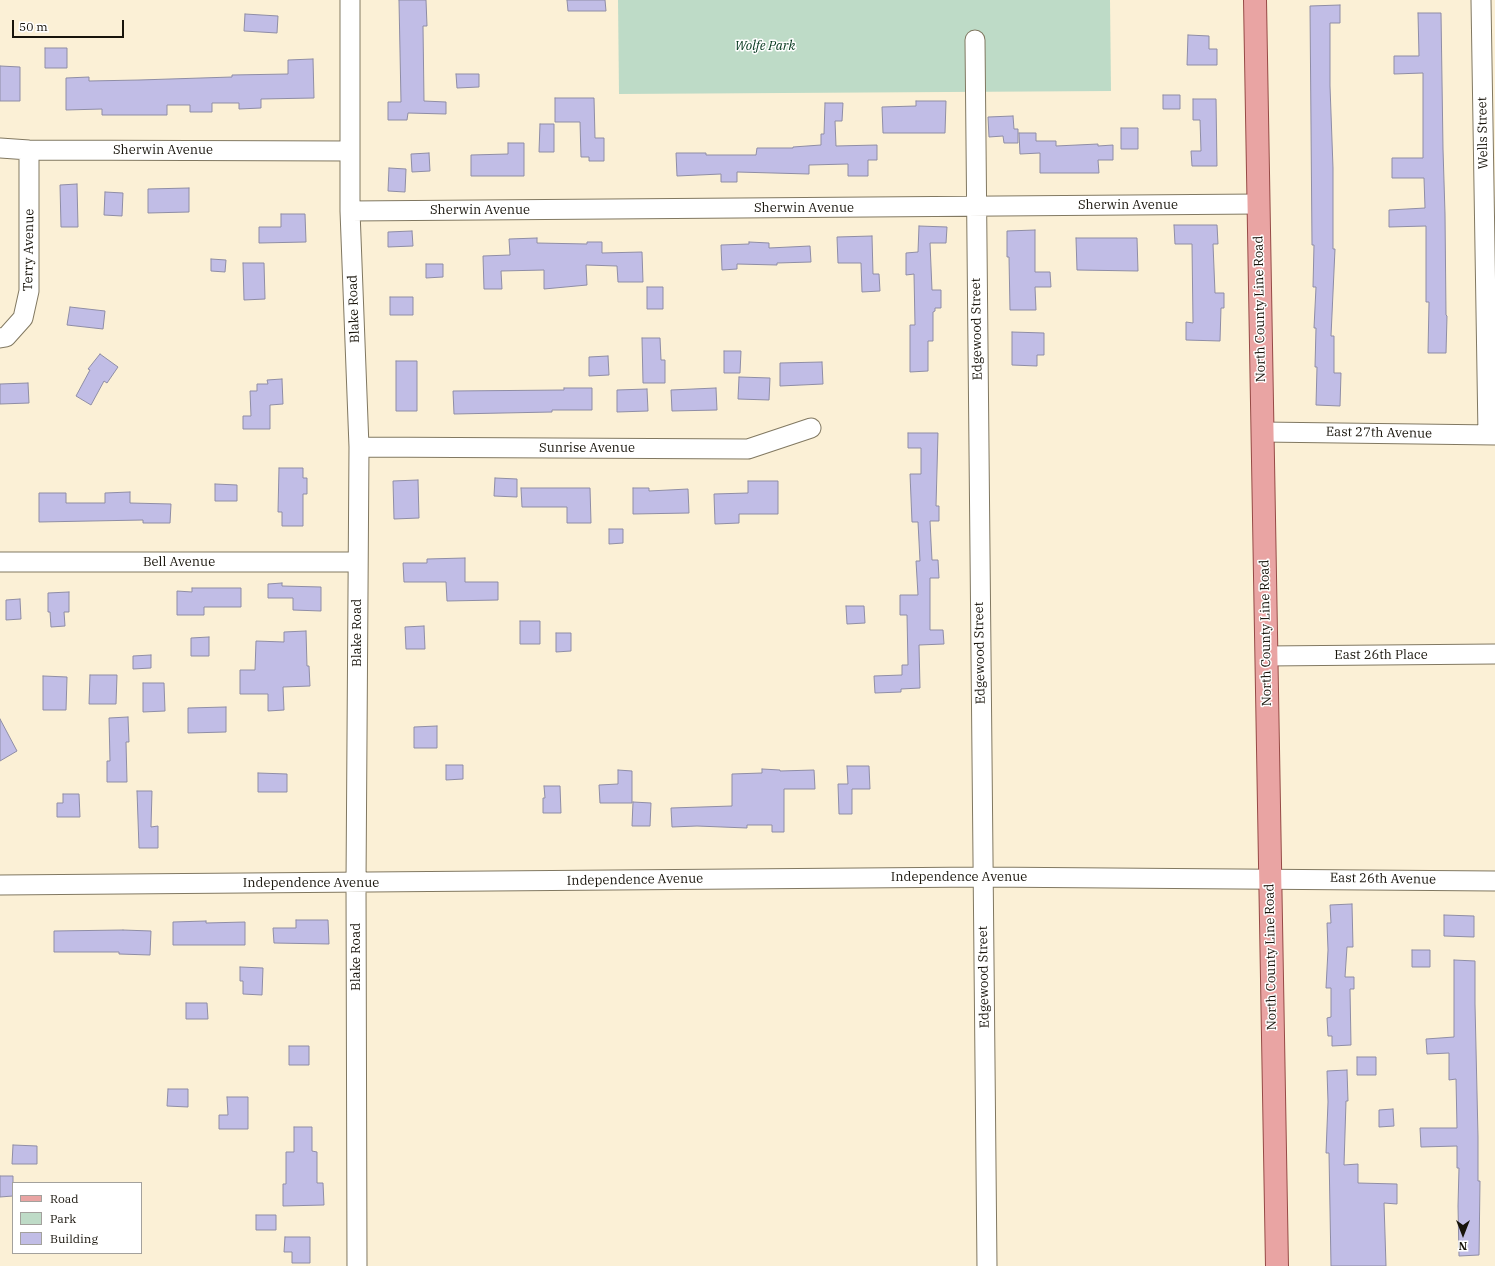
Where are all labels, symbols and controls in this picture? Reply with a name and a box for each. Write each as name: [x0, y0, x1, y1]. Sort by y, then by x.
scale bar: [14, 12, 126, 38]
text: 50 m: [19, 19, 48, 34]
park label: Wolfe Park: [735, 38, 795, 54]
street label: Wells Street: [1475, 97, 1491, 169]
street label: Sherwin Avenue: [113, 142, 213, 158]
street label: Sherwin Avenue: [1078, 197, 1178, 213]
street label: Sherwin Avenue: [754, 200, 854, 216]
street label: Sherwin Avenue: [430, 202, 530, 218]
street label: Terry Avenue: [20, 209, 38, 291]
street label: North County Line Road: [1251, 236, 1269, 382]
street label: Blake Road: [345, 275, 363, 343]
street label: Edgewood Street: [968, 278, 986, 380]
street label: East 27th Avenue: [1326, 424, 1432, 442]
street label: Sunrise Avenue: [539, 440, 635, 456]
street label: Bell Avenue: [143, 554, 215, 570]
street label: North County Line Road: [1257, 560, 1275, 706]
street label: Blake Road: [349, 599, 365, 667]
street label: Edgewood Street: [971, 602, 989, 704]
street label: East 26th Place: [1334, 647, 1428, 663]
street label: Independence Avenue: [891, 869, 1027, 885]
street label: East 26th Avenue: [1330, 870, 1436, 888]
street label: Independence Avenue: [567, 871, 703, 889]
street label: Independence Avenue: [243, 875, 379, 891]
street label: North County Line Road: [1262, 884, 1280, 1030]
street label: Blake Road: [348, 923, 364, 991]
street label: Edgewood Street: [975, 926, 993, 1028]
legend: [12, 1182, 142, 1254]
text: Road: [50, 1191, 79, 1206]
text: Park: [50, 1211, 76, 1226]
north arrow: [1443, 1214, 1483, 1254]
text: Building: [50, 1231, 98, 1246]
text: N: [1459, 1239, 1467, 1253]

